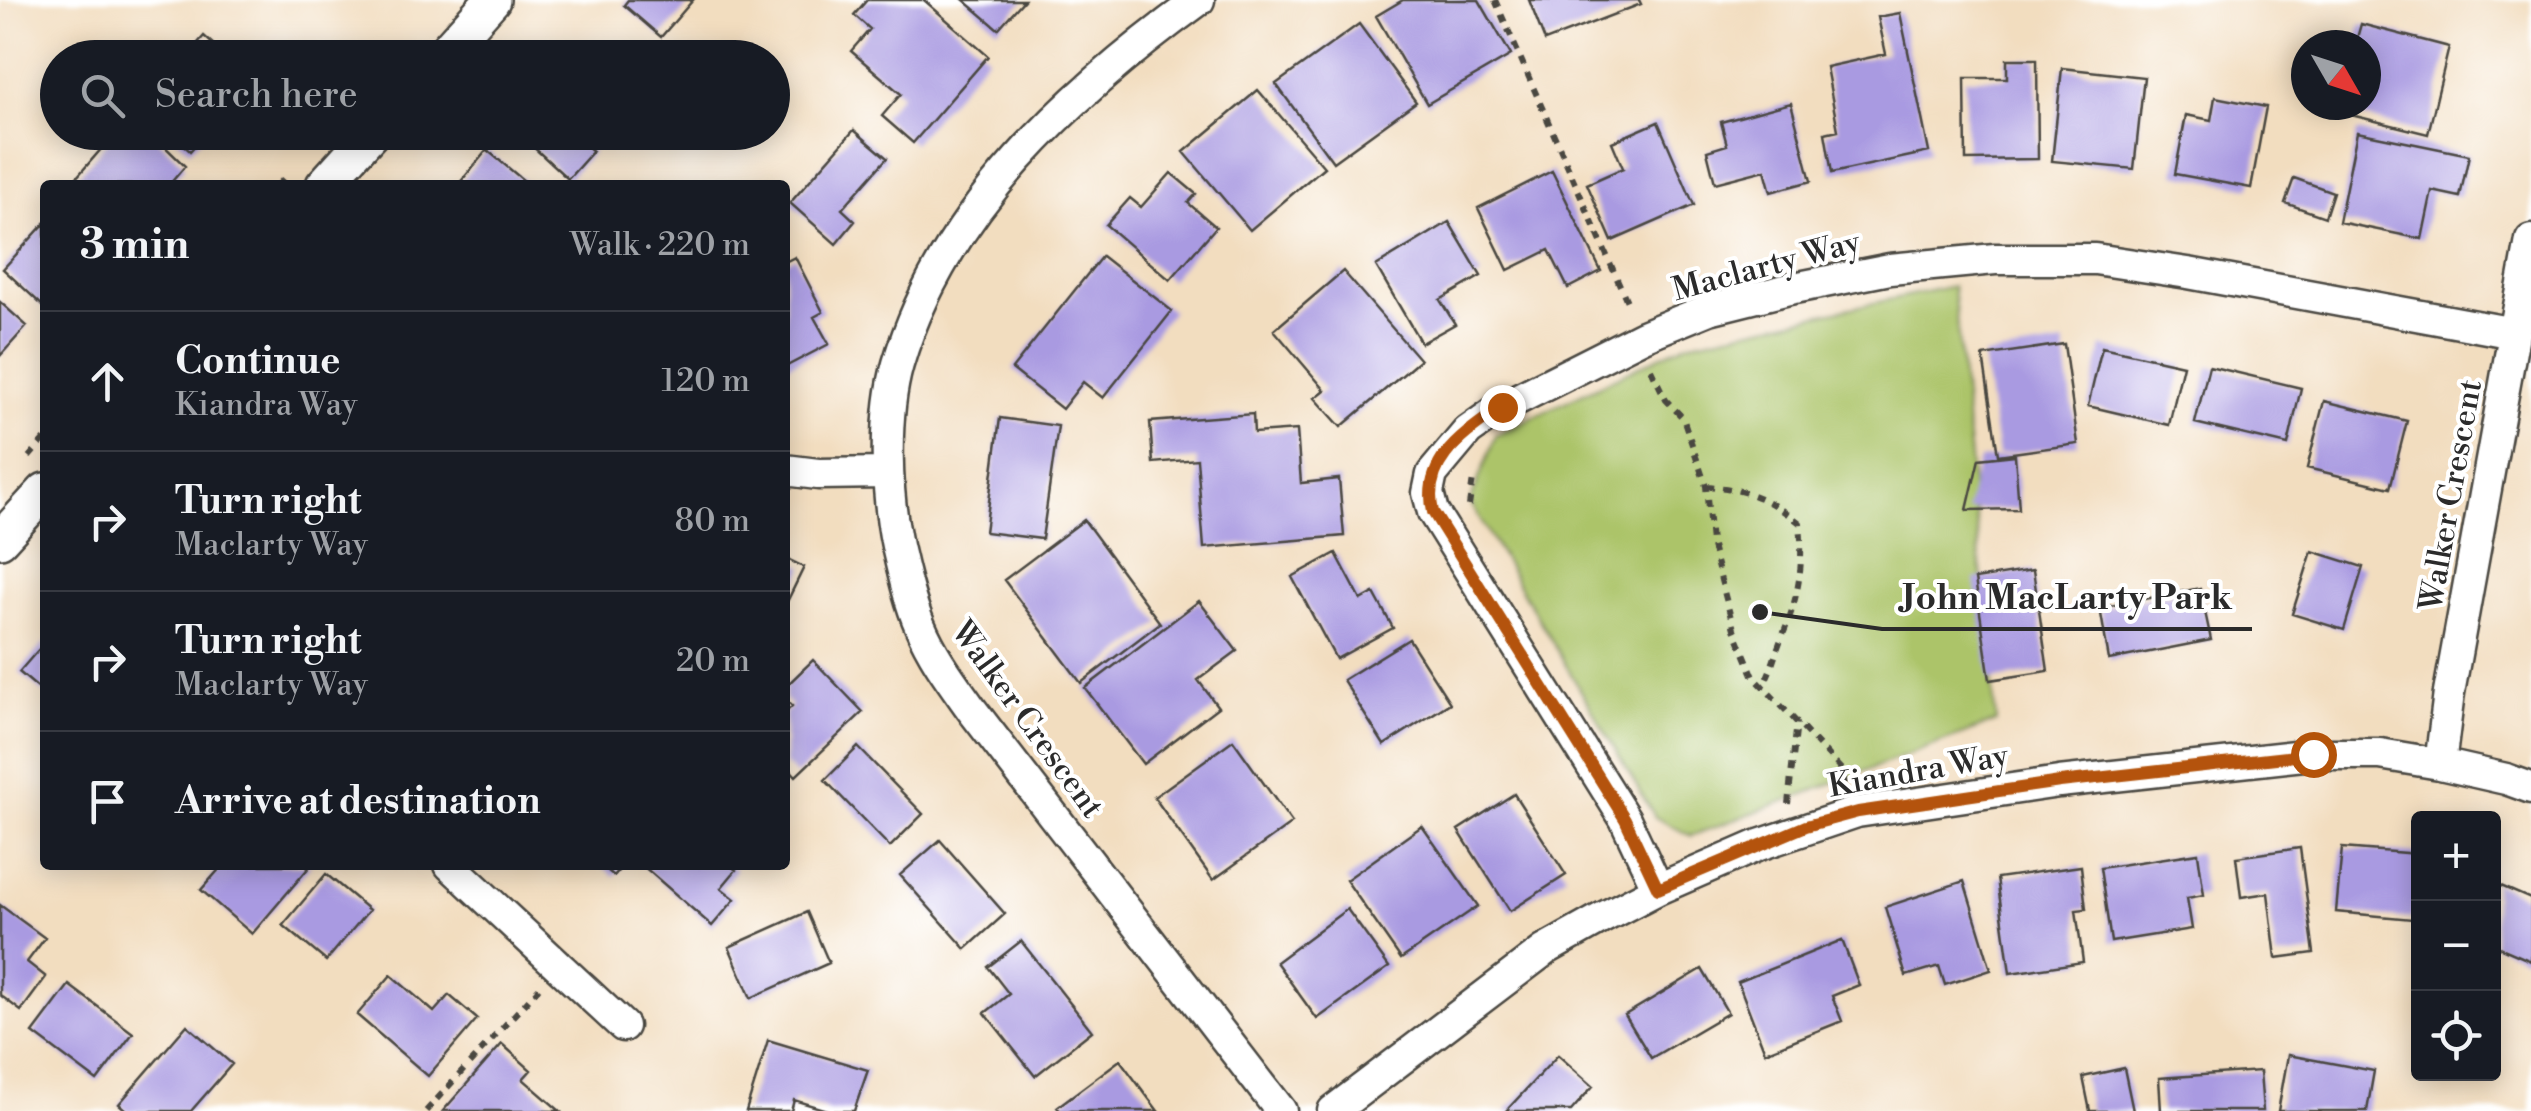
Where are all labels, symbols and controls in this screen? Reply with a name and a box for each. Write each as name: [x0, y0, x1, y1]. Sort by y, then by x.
north arrow: [2291, 30, 2381, 120]
search box: [40, 40, 790, 150]
icon: search: [75, 68, 130, 123]
text: Search here: [155, 72, 358, 119]
text: 3 min: [80, 219, 189, 272]
street label: Maclarty Way: [1668, 222, 1865, 310]
text: Walk · 220 m: [570, 225, 750, 265]
text: Continue: [175, 338, 340, 385]
icon: ahead: [80, 354, 135, 409]
text: 120 m: [661, 361, 750, 401]
street label: Walker Crescent: [2411, 376, 2491, 615]
text: Kiandra Way: [175, 385, 357, 425]
route end: [1480, 385, 1526, 431]
text: Turn right: [175, 478, 361, 525]
icon: right: [80, 494, 135, 549]
text: 80 m: [675, 501, 750, 541]
text: Maclarty Way: [175, 525, 368, 565]
callout: John MacLarty Park: [1882, 564, 2252, 629]
text: John MacLarty Park: [1897, 577, 2232, 620]
street label: Walker Crescent: [942, 612, 1112, 826]
text: Turn right: [175, 618, 361, 665]
icon: right: [80, 634, 135, 689]
text: 20 m: [676, 641, 750, 681]
text: Maclarty Way: [175, 665, 368, 705]
route start: [2291, 732, 2337, 778]
street label: Kiandra Way: [1825, 735, 2012, 807]
icon: arrive: [80, 774, 135, 829]
text: Arrive at destination: [175, 778, 541, 825]
map controls: [2411, 811, 2501, 1081]
button: +: [2411, 811, 2501, 901]
button: −: [2411, 901, 2501, 991]
button: locate: [2411, 991, 2501, 1081]

